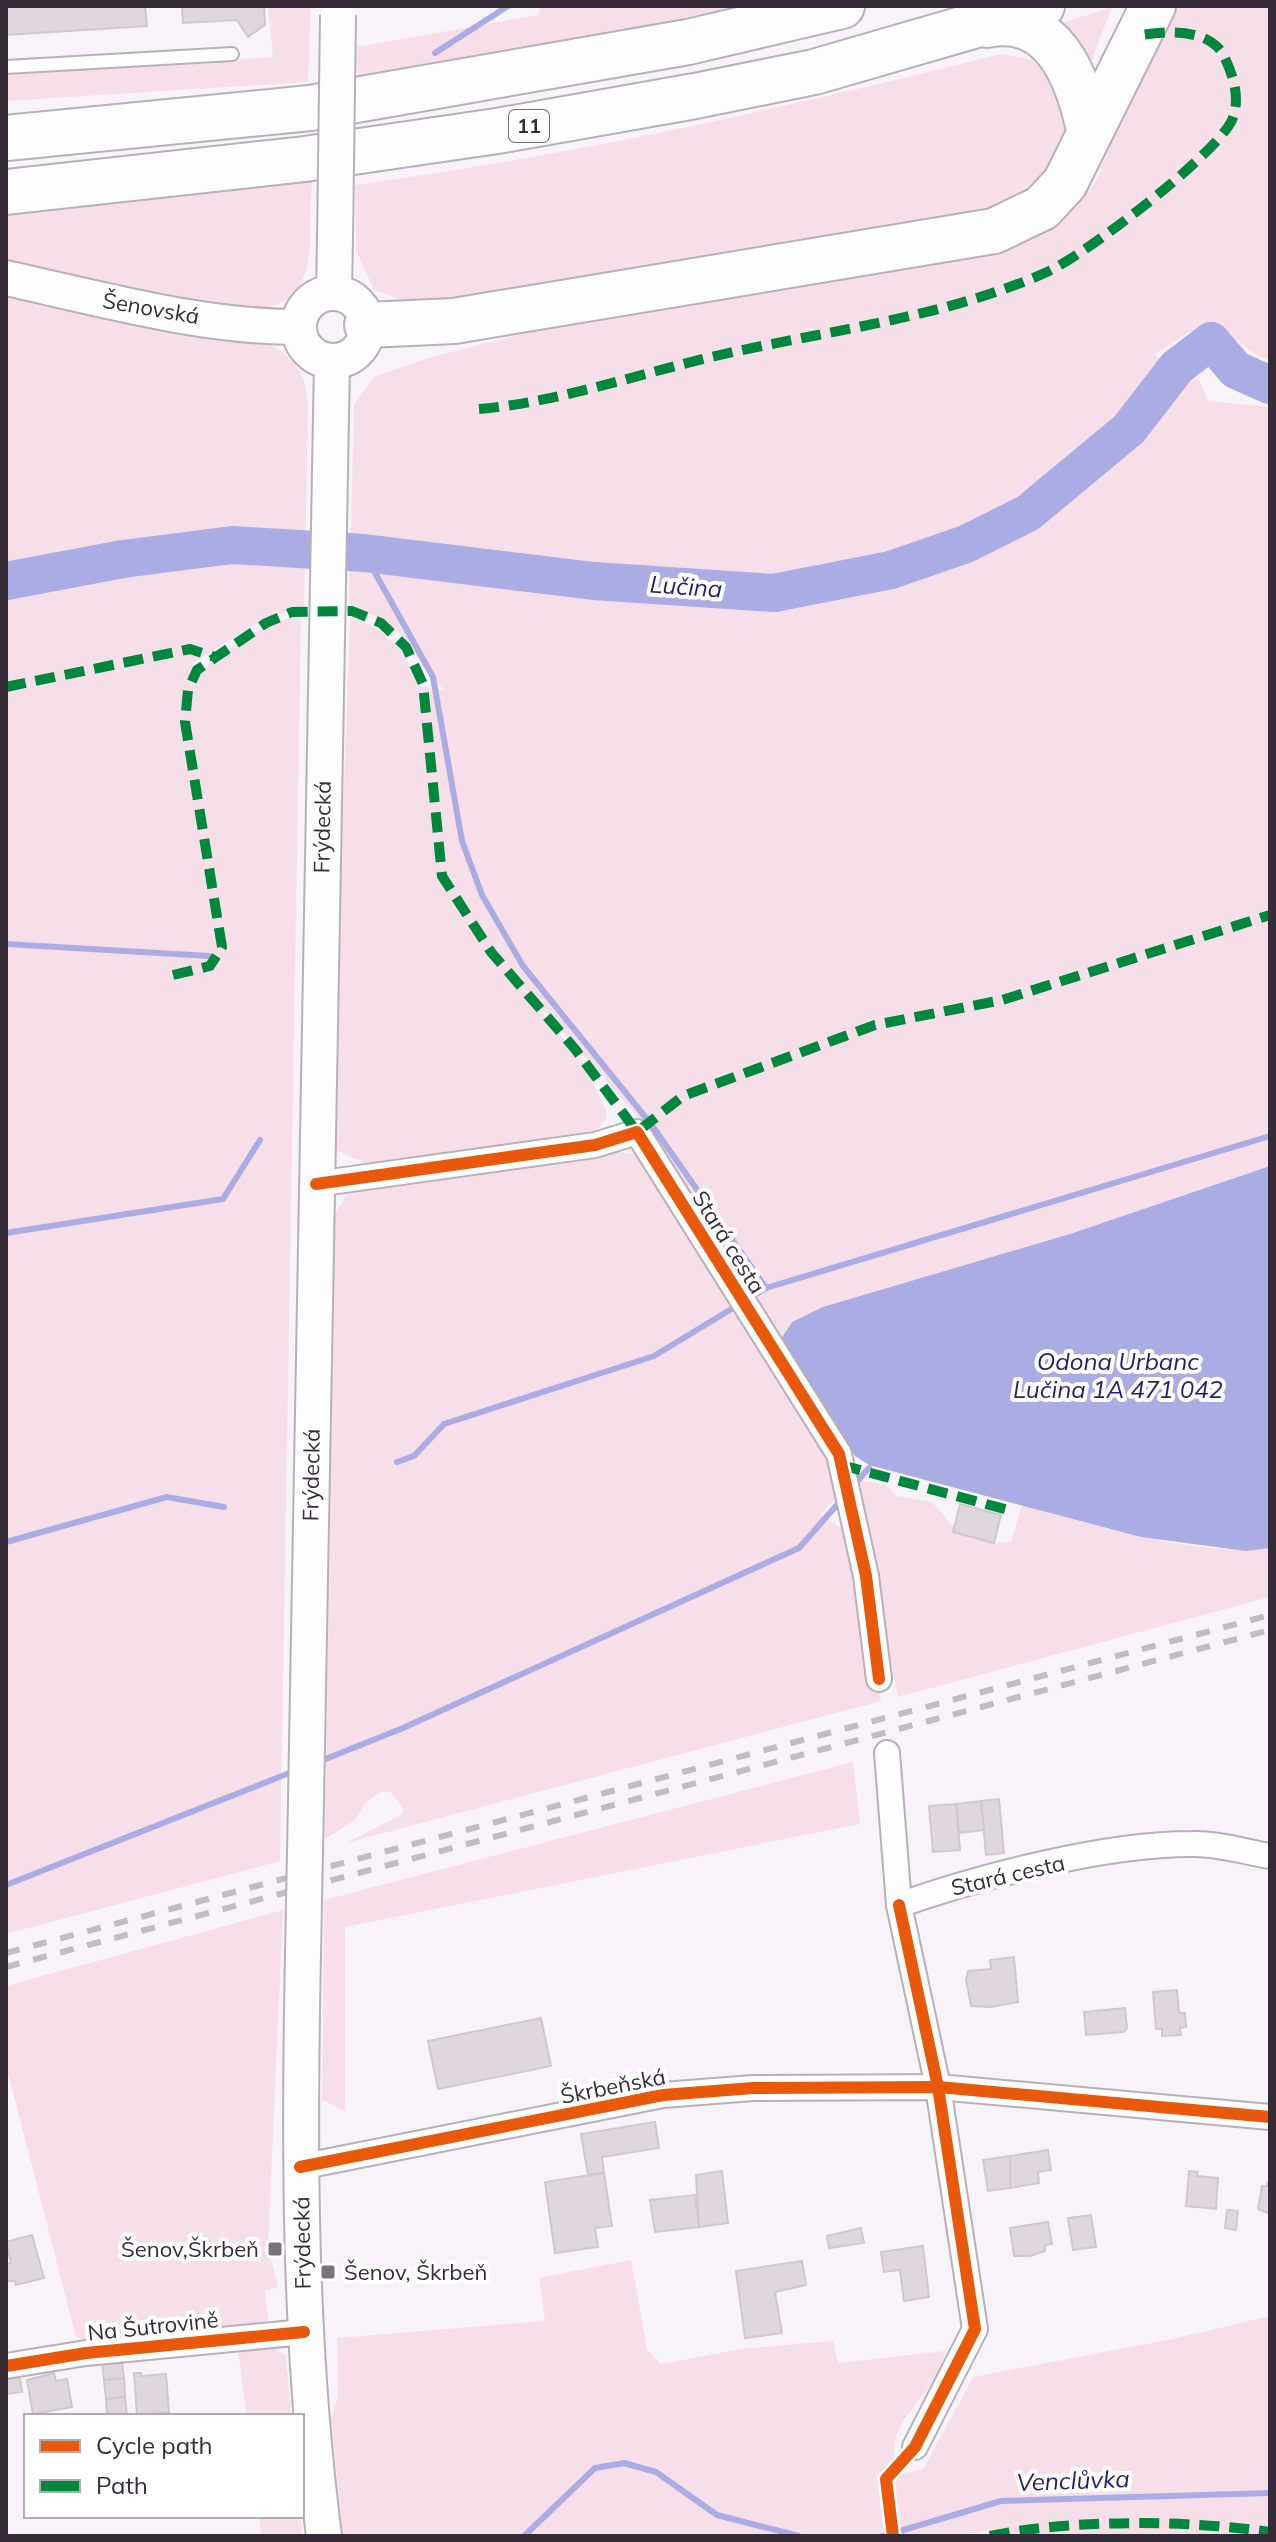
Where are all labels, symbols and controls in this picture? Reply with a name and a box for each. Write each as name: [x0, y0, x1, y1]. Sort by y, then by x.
road number: 11: [509, 110, 549, 142]
street label: Šenovská: [100, 286, 202, 330]
water label: Lučina: [649, 569, 723, 604]
street label: Frýdecká: [307, 780, 337, 874]
street label: Stará cesta: [686, 1185, 772, 1299]
water label: Odona Urbanc Lučina 1A 471 042: [1013, 1346, 1223, 1404]
street label: Frýdecká: [296, 1428, 326, 1522]
street label: Stará cesta: [948, 1848, 1068, 1902]
street label: Škrbeňská: [558, 2062, 668, 2110]
street label: Frýdecká: [287, 2196, 317, 2290]
place label: Šenov,Škrbeň: [121, 2235, 259, 2263]
marker: Šenov,Škrbeň: [266, 2240, 284, 2258]
place label: Šenov, Škrbeň: [344, 2258, 487, 2286]
marker: Šenov, Škrbeň: [319, 2263, 337, 2281]
street label: Na Šutrovině: [86, 2305, 220, 2347]
legend: [24, 2414, 304, 2518]
text: Cycle path: [96, 2430, 213, 2460]
water label: Venclůvka: [1016, 2463, 1130, 2497]
text: Path: [96, 2470, 148, 2500]

